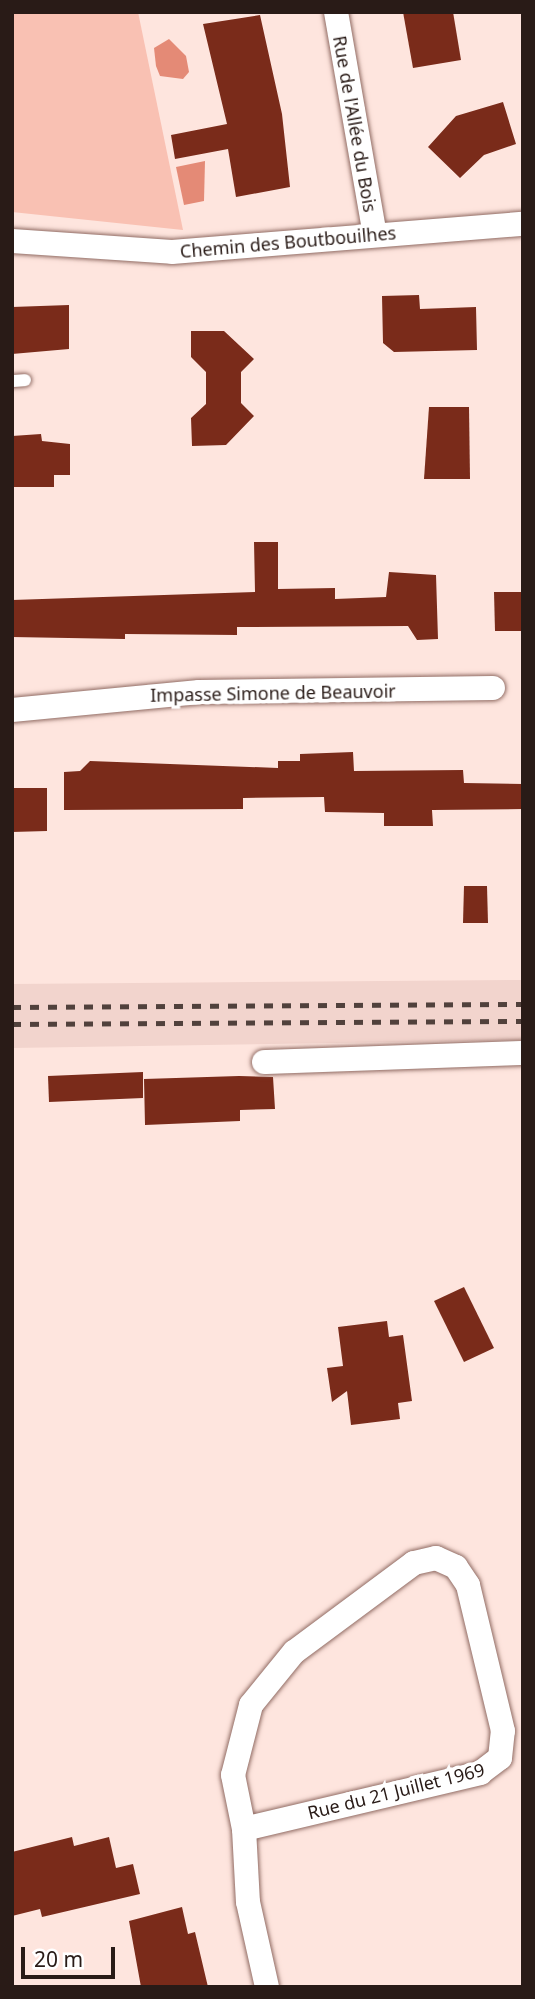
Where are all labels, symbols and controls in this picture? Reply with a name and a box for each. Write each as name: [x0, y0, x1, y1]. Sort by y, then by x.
street label: Rue de l'Allée du Bois: [329, 34, 381, 214]
street label: Chemin des Boutbouilhes: [179, 222, 397, 262]
street label: Impasse Simone de Beauvoir: [150, 680, 396, 706]
street label: Rue du 21 Juillet 1969: [305, 1759, 487, 1823]
scale bar: [24, 1932, 119, 1976]
text: 20 m: [34, 1945, 83, 1973]

